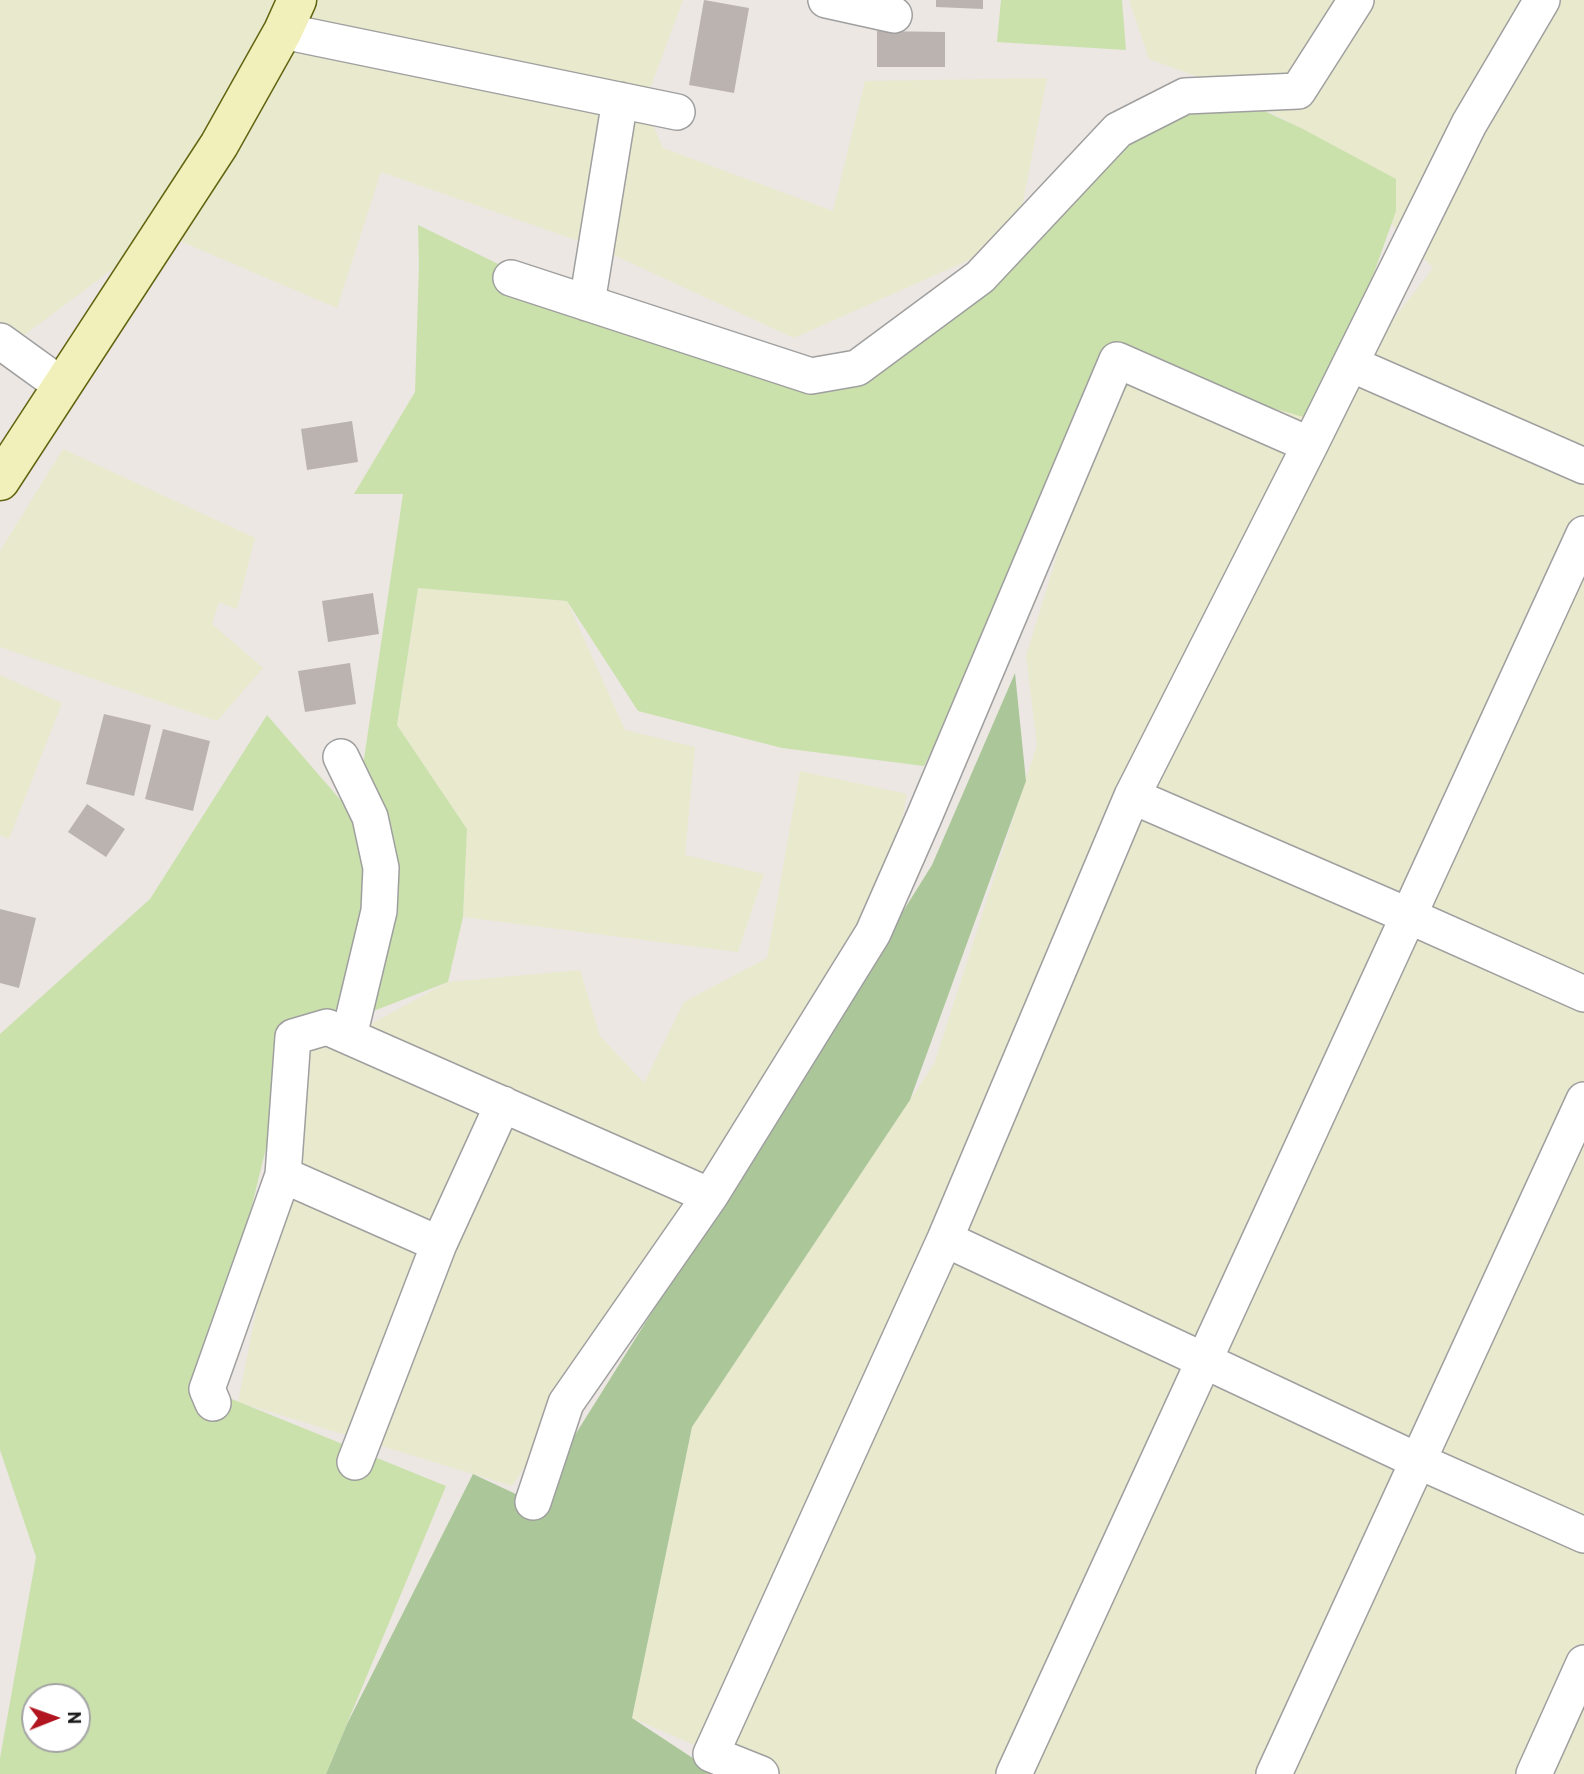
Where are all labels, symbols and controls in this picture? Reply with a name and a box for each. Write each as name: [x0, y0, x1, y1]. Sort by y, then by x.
north arrow: [21, 1683, 91, 1753]
text: N: [64, 1711, 87, 1724]

